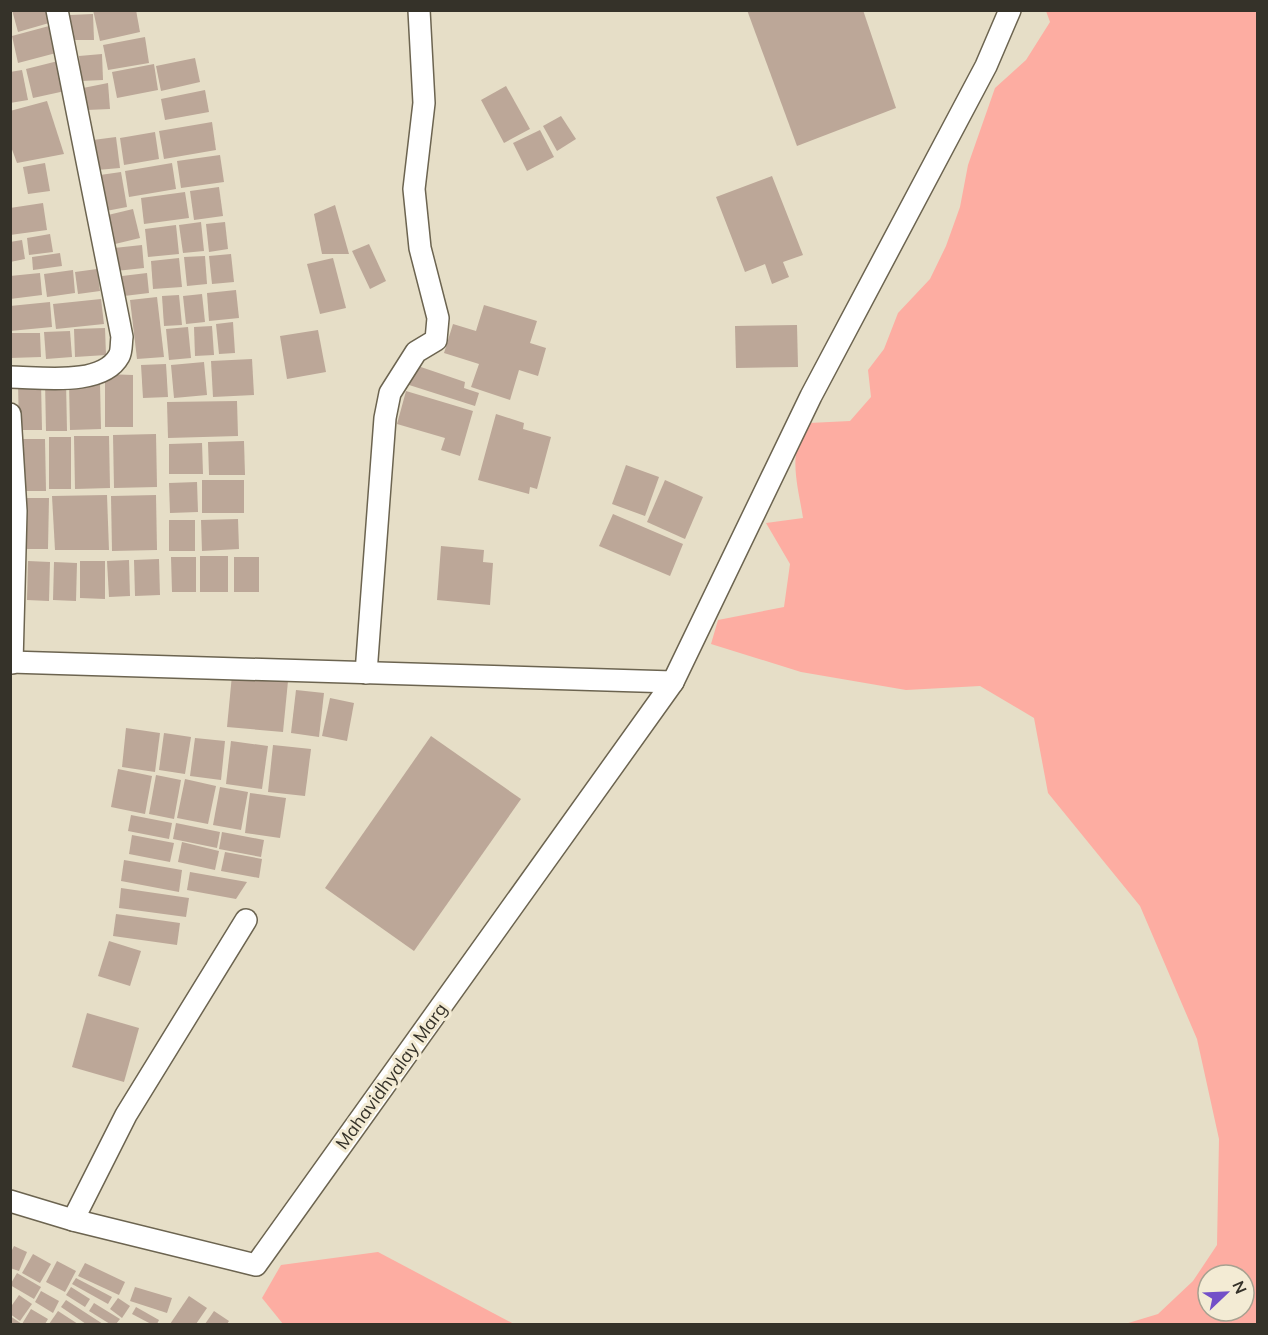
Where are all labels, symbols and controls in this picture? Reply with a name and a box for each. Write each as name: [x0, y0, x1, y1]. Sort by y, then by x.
street label: Mahavidhyalay Marg: [330, 998, 452, 1154]
north arrow: [1196, 1263, 1256, 1323]
text: N: [1228, 1278, 1251, 1297]

